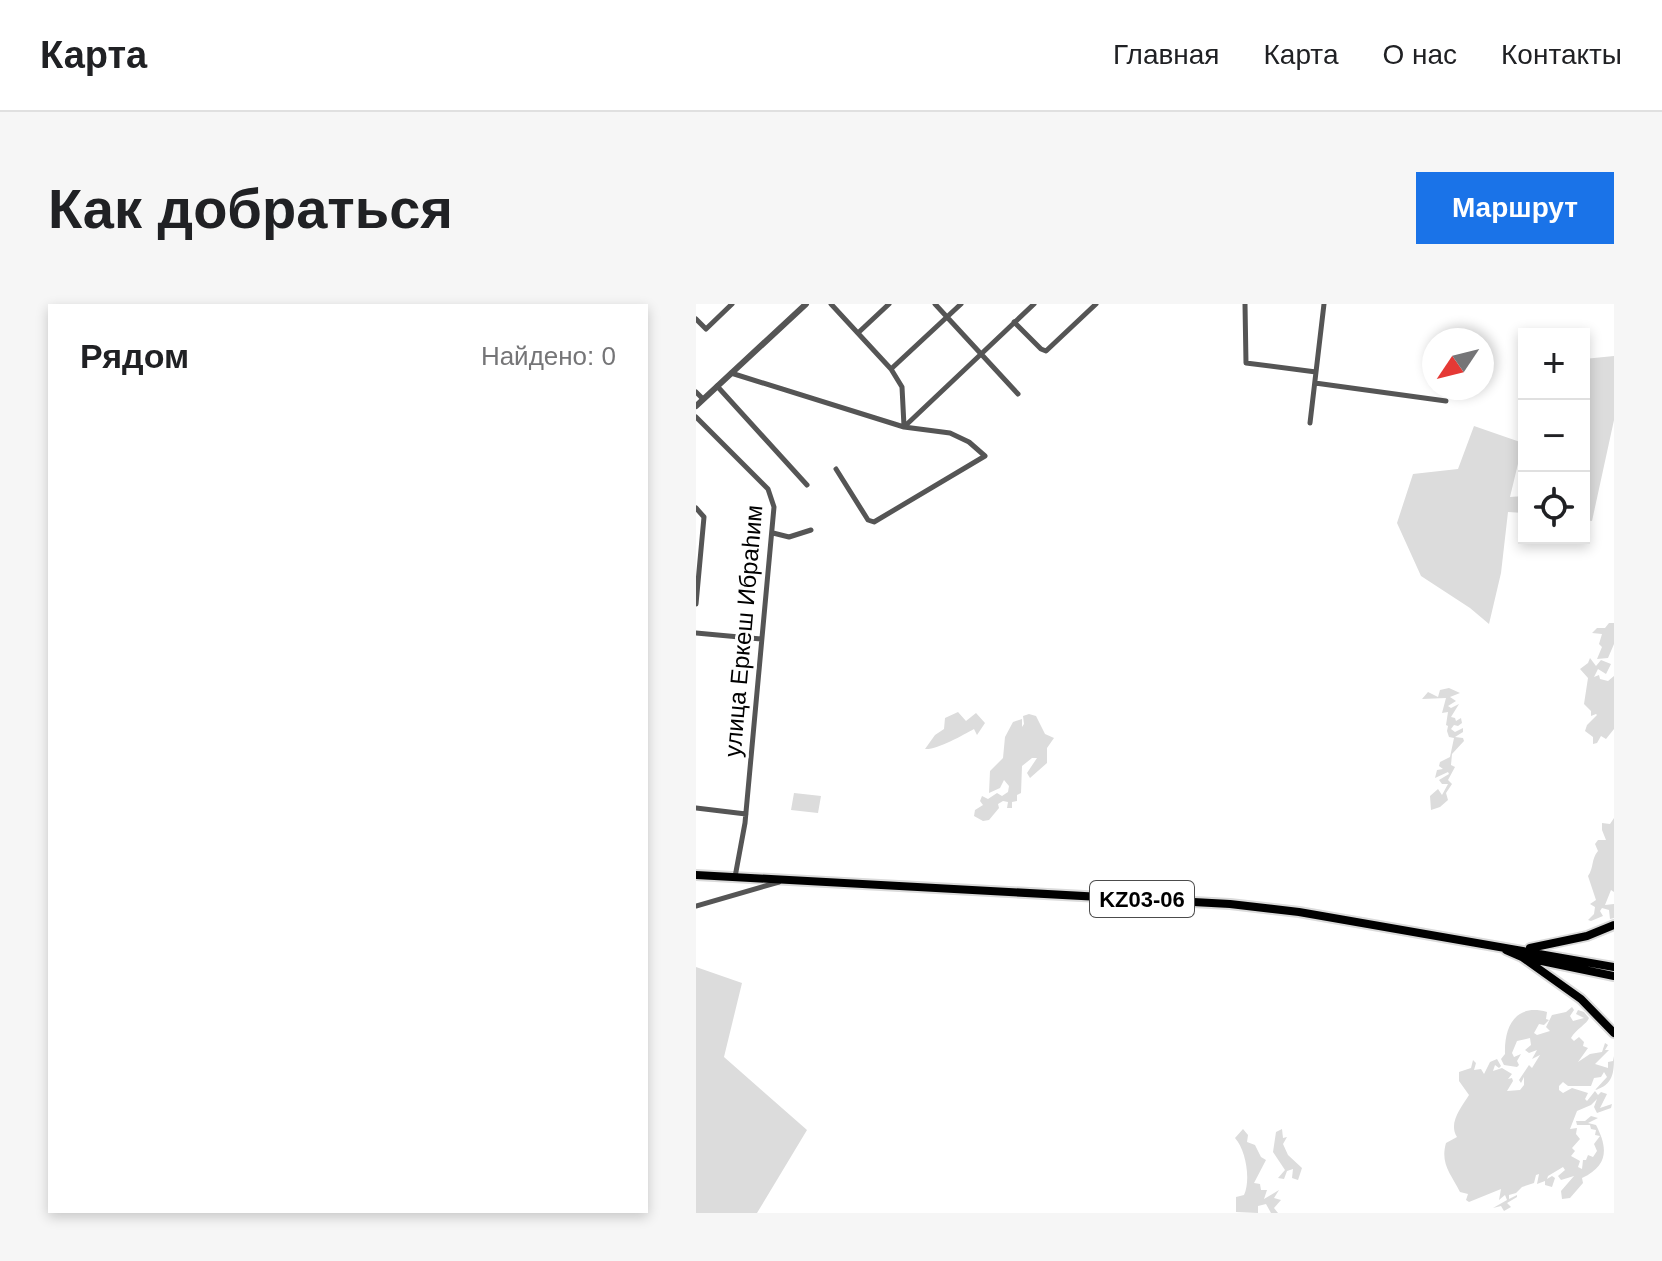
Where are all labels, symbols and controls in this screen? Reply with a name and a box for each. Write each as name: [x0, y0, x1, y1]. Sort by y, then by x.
text: Карта: [40, 34, 147, 76]
text: Главная: [1113, 39, 1220, 70]
text: Карта: [1264, 39, 1338, 70]
text: О нас: [1382, 39, 1457, 70]
text: Контакты: [1501, 39, 1622, 70]
button: Маршрут: [1416, 172, 1614, 244]
text: Как добраться: [48, 177, 453, 240]
north arrow: [1422, 328, 1494, 400]
map controls: [1518, 328, 1590, 544]
button: +: [1518, 328, 1590, 400]
text: Рядом: [80, 337, 189, 375]
text: Найдено: 0: [481, 341, 616, 371]
button: −: [1518, 400, 1590, 472]
button: locate: [1518, 472, 1590, 544]
street label: улица Еркеш Ибраһим: [719, 504, 767, 758]
road number: KZ03-06: [1090, 881, 1194, 917]

